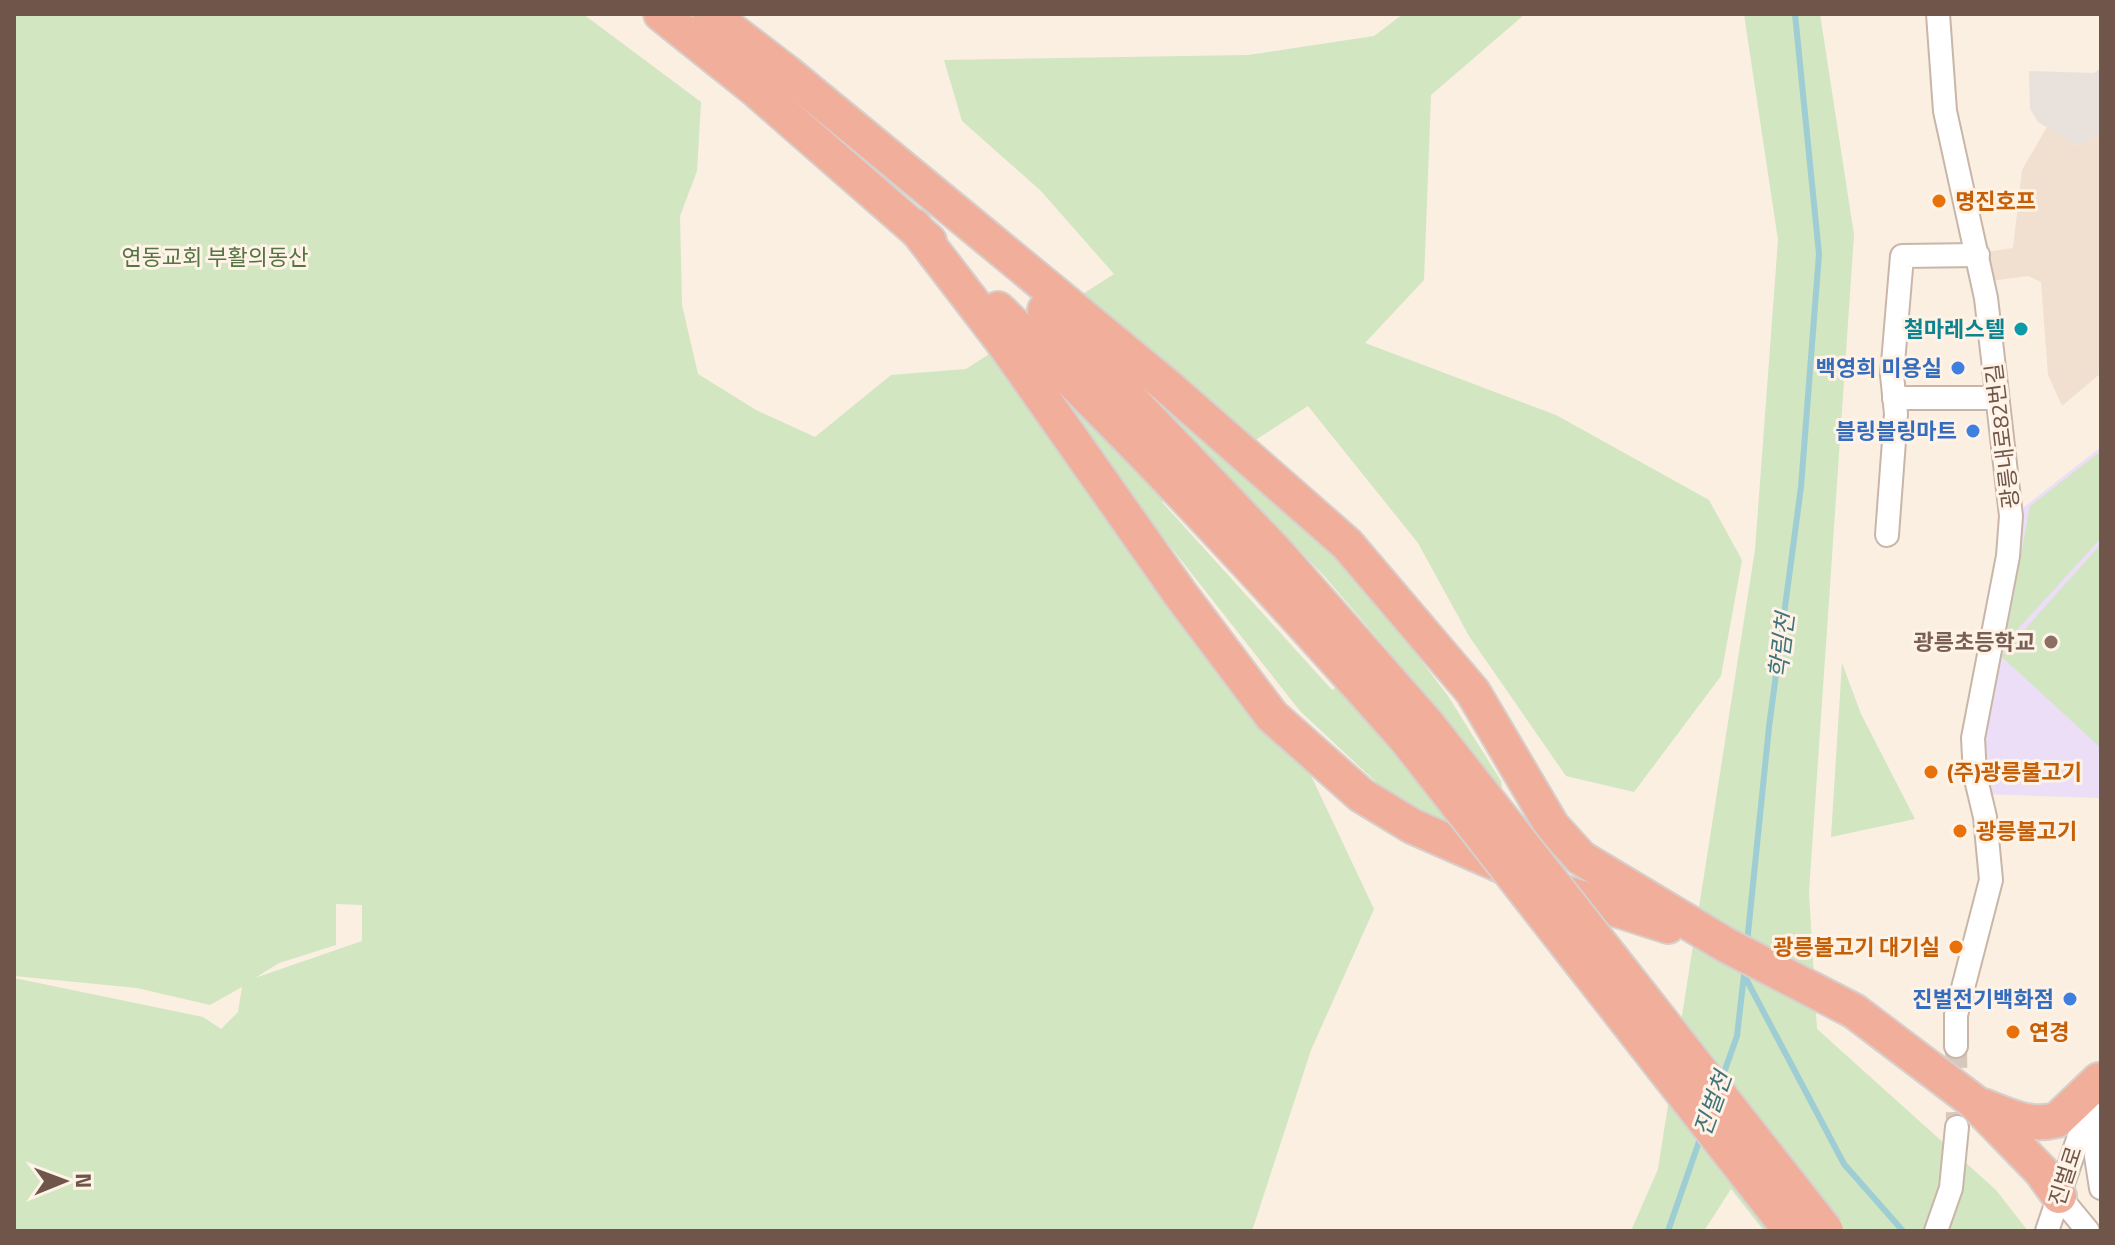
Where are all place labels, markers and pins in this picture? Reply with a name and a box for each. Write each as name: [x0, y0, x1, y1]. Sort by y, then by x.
place label: 명진호프: [1955, 184, 2036, 218]
marker: 명진호프: [1930, 192, 1948, 210]
place label: 철마레스텔: [1904, 312, 2005, 346]
marker: 철마레스텔: [2012, 320, 2030, 338]
place label: 백영희 미용실: [1816, 351, 1942, 385]
marker: 백영희 미용실: [1949, 359, 1967, 377]
place label: 블링블링마트: [1836, 414, 1957, 448]
marker: 블링블링마트: [1964, 422, 1982, 440]
place label: 광릉초등학교: [1914, 625, 2035, 659]
marker: 광릉초등학교: [2042, 633, 2060, 651]
place label: (주)광릉불고기: [1947, 755, 2082, 789]
marker: (주)광릉불고기: [1922, 763, 1940, 781]
place label: 광릉불고기: [1976, 814, 2077, 848]
marker: 광릉불고기: [1951, 822, 1969, 840]
place label: 광릉불고기 대기실: [1773, 930, 1940, 964]
marker: 광릉불고기 대기실: [1947, 938, 1965, 956]
place label: 진벌전기백화점: [1912, 982, 2054, 1016]
marker: 진벌전기백화점: [2061, 990, 2079, 1008]
place label: 연경: [2029, 1015, 2069, 1049]
marker: 연경: [2004, 1023, 2022, 1041]

